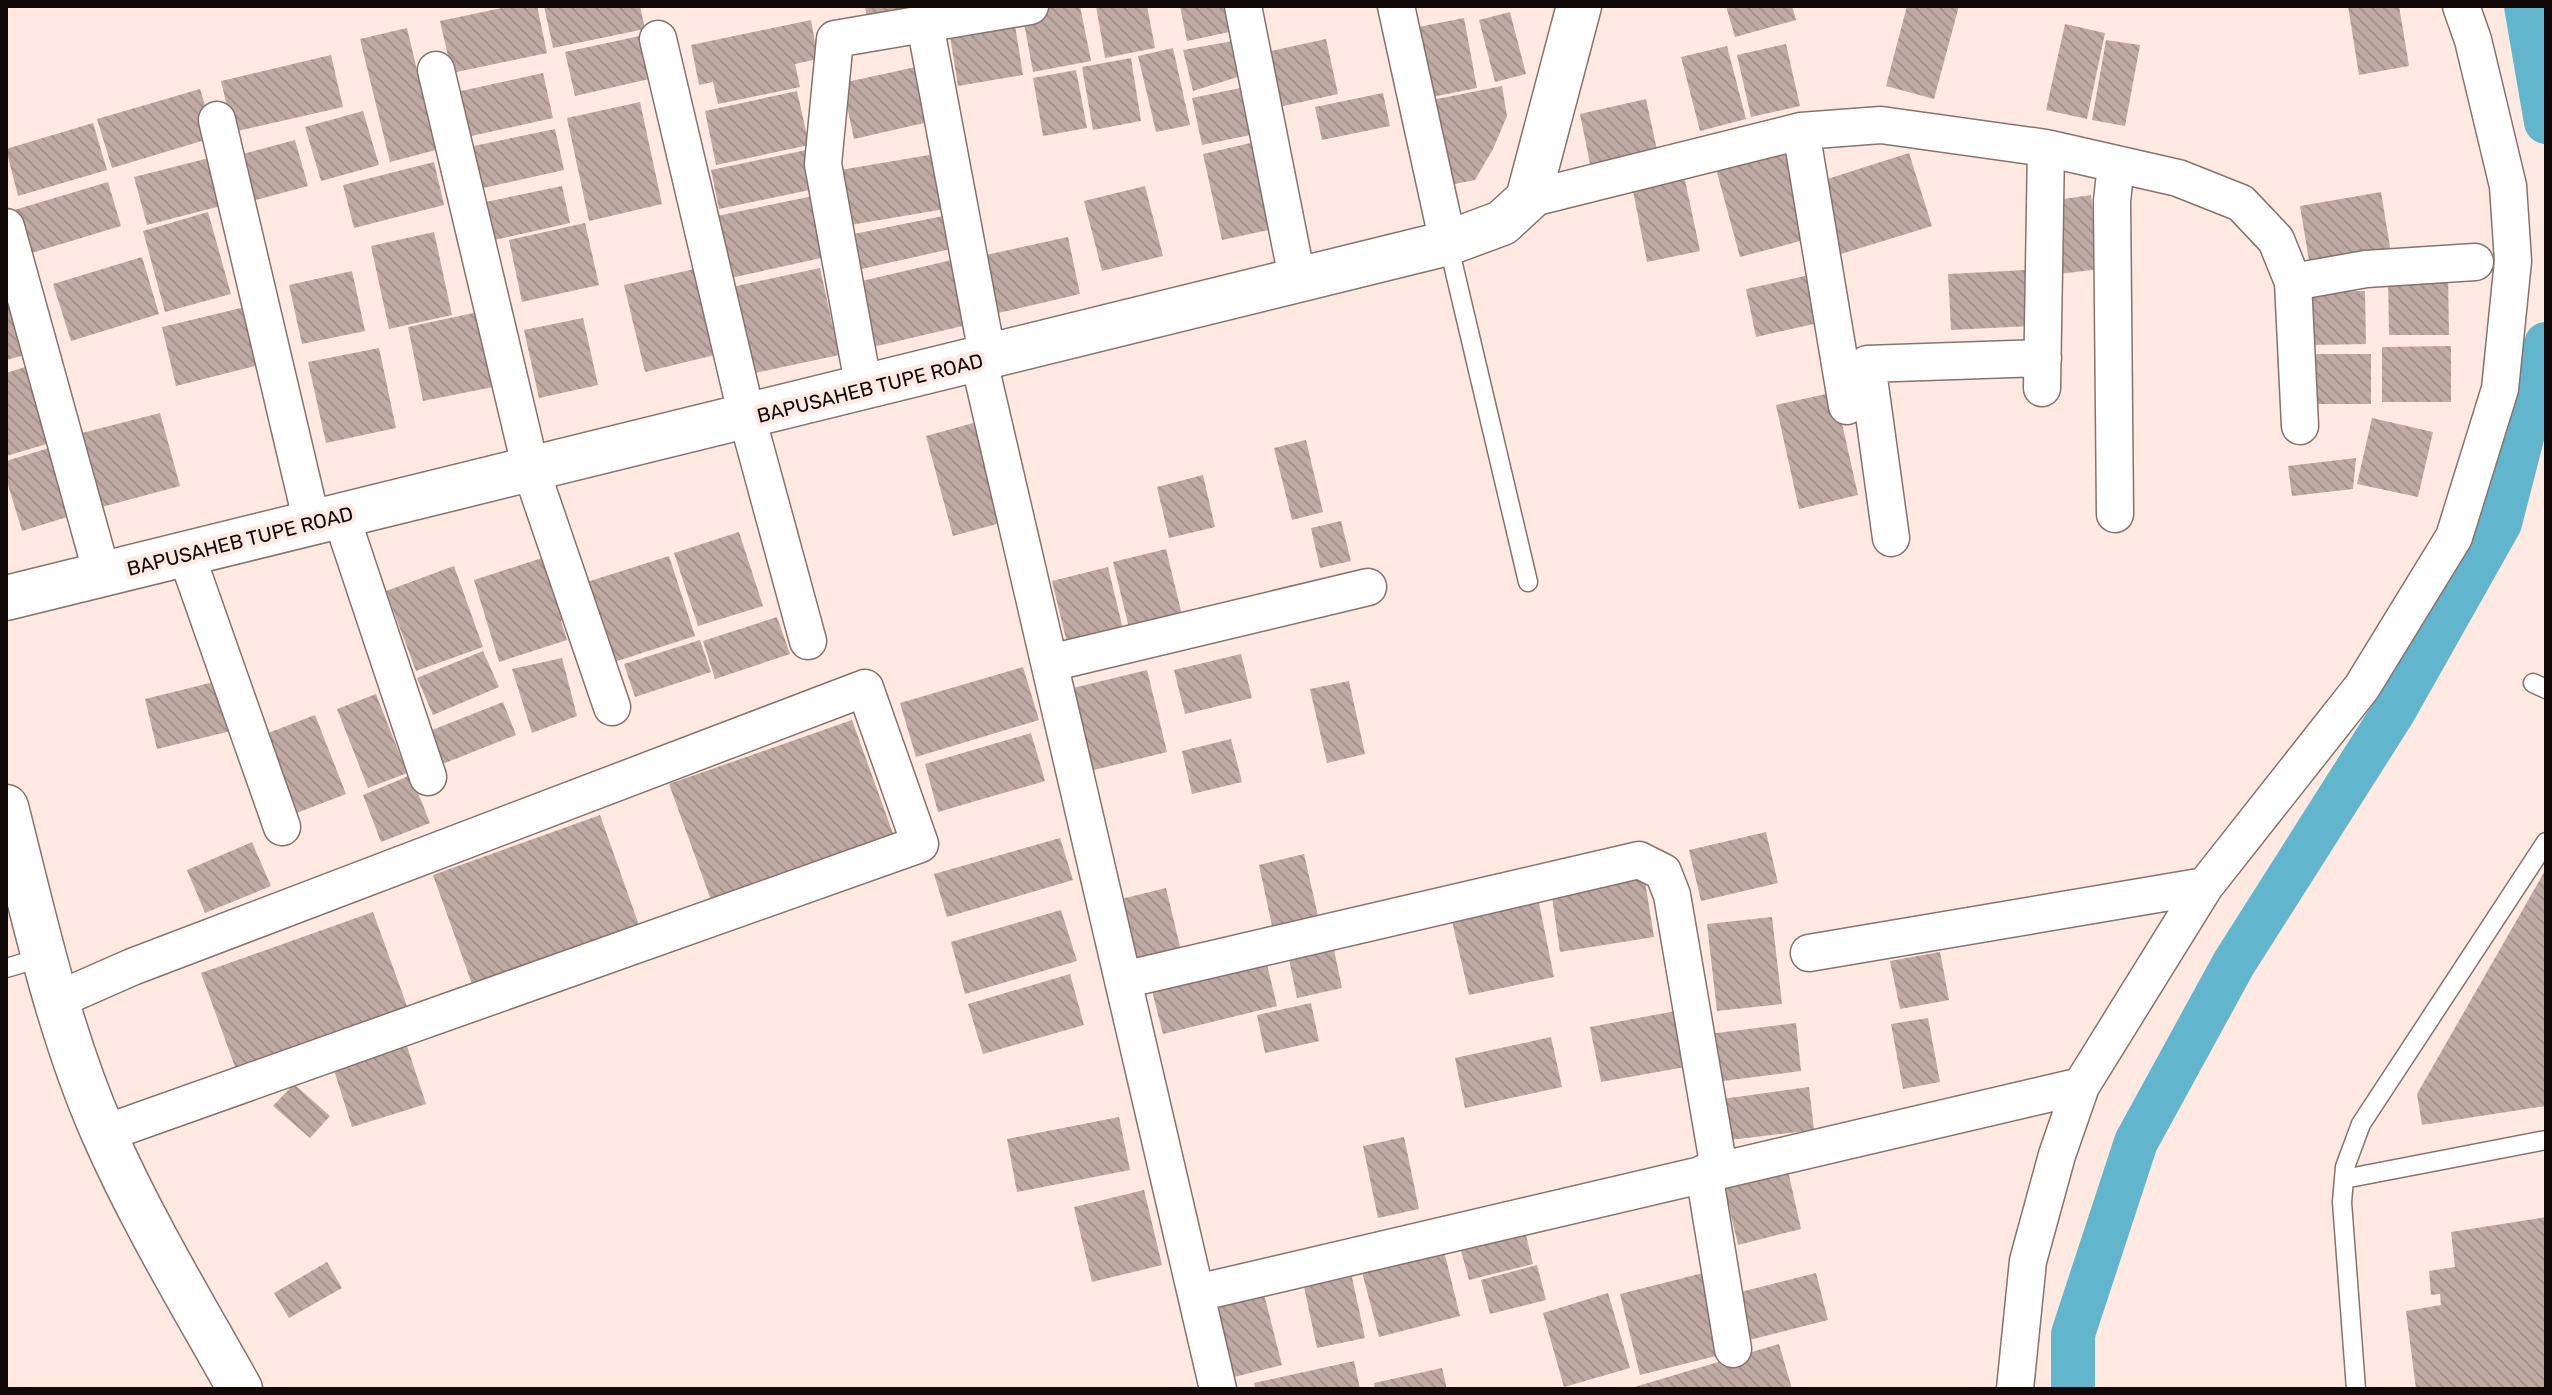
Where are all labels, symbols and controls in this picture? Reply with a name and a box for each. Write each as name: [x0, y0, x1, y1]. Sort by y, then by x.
street label: BAPUSAHEB TUPE ROAD: [754, 348, 986, 428]
street label: BAPUSAHEB TUPE ROAD: [124, 501, 356, 581]

